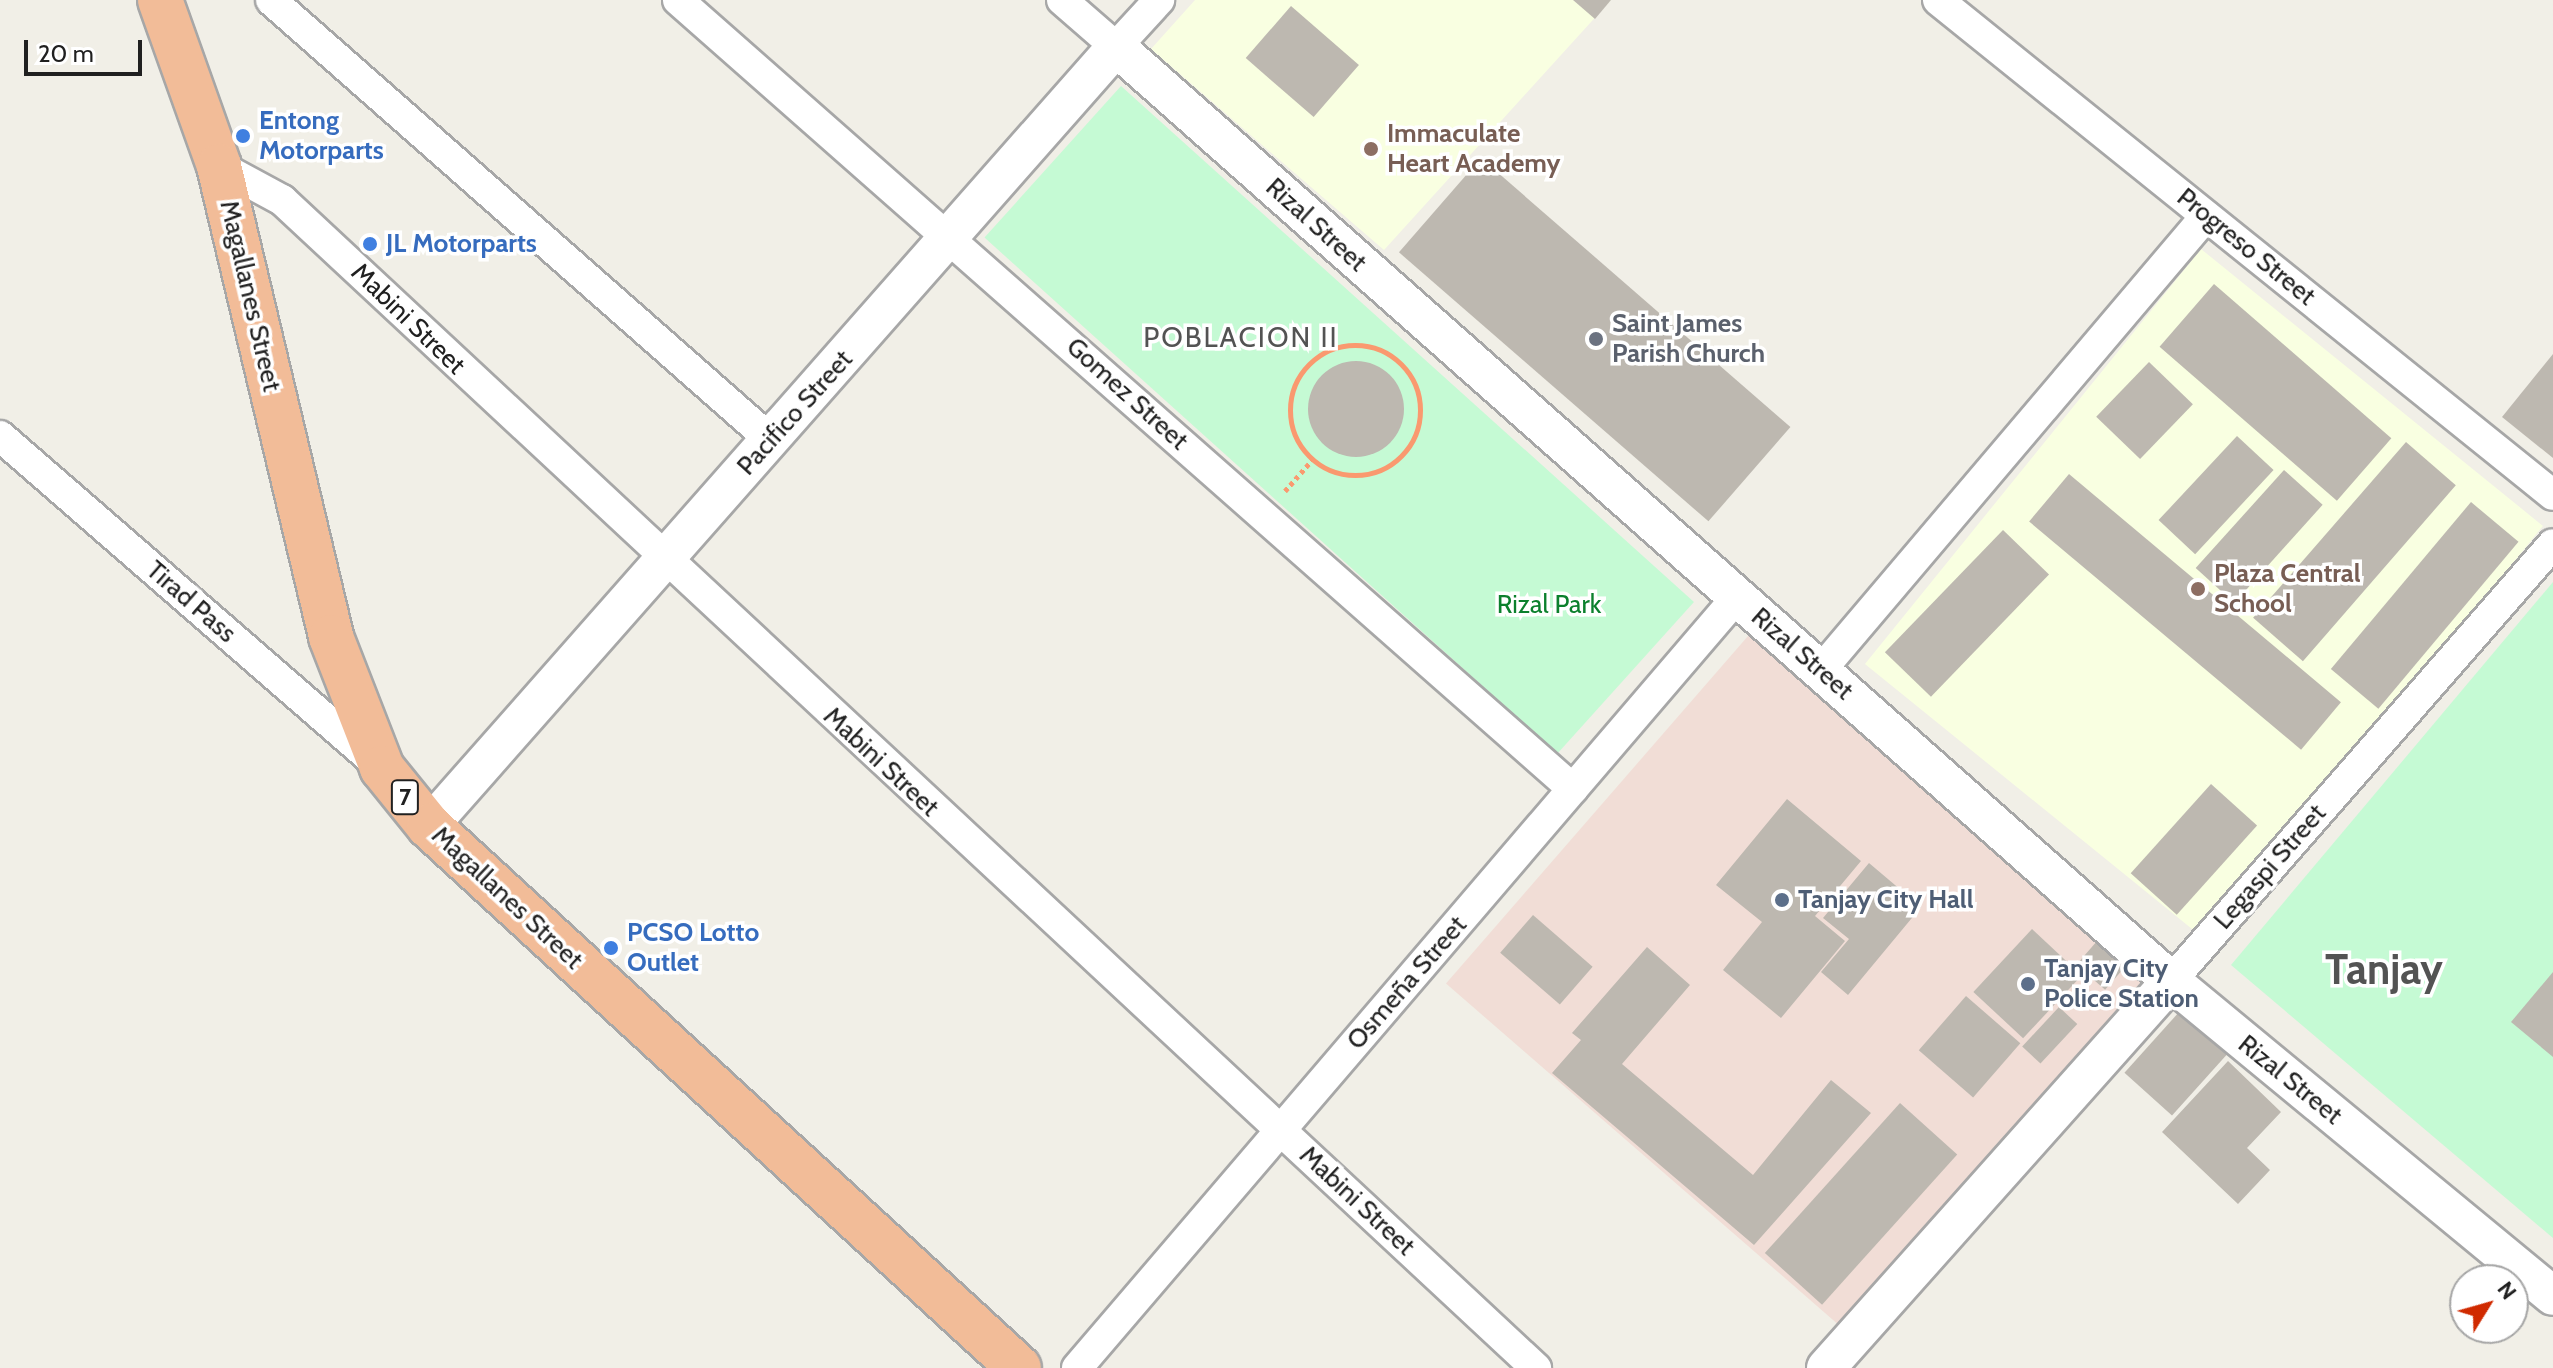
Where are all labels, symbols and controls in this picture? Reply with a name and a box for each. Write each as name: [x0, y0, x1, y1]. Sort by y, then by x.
scale bar: [28, 24, 146, 74]
text: 20 m: [38, 39, 94, 68]
place label: Entong Motorparts: [259, 105, 384, 166]
place label: Immaculate Heart Academy: [1387, 118, 1560, 180]
marker: Entong Motorparts: [234, 127, 252, 145]
marker: Immaculate Heart Academy: [1362, 140, 1380, 158]
street label: Rizal Street: [1259, 172, 1373, 278]
street label: Progreso Street: [2171, 182, 2321, 312]
street label: Magallanes Street: [213, 198, 287, 394]
place label: JL Motorparts: [386, 228, 537, 260]
marker: JL Motorparts: [361, 235, 379, 253]
street label: Mabini Street: [345, 257, 471, 381]
place label: Saint James Parish Church: [1612, 308, 1765, 370]
district label: POBLACION II: [1143, 320, 1339, 354]
marker: Saint James Parish Church: [1587, 330, 1605, 348]
street label: Gomez Street: [1060, 331, 1194, 457]
street label: Pacifico Street: [731, 344, 859, 482]
street label: Tirad Pass: [140, 555, 242, 649]
place label: Plaza Central School: [2214, 558, 2361, 620]
marker: Plaza Central School: [2189, 580, 2207, 598]
park label: Rizal Park: [1497, 589, 1601, 621]
street label: Rizal Street: [1745, 601, 1859, 707]
street label: Mabini Street: [817, 701, 945, 823]
road number: 7: [389, 777, 421, 817]
street label: Legaspi Street: [2207, 798, 2333, 936]
street label: Magallanes Street: [425, 820, 589, 976]
place label: Tanjay City Hall: [1798, 884, 1974, 916]
marker: Tanjay City Hall: [1773, 891, 1791, 909]
street label: Osmeña Street: [1341, 910, 1473, 1056]
place label: PCSO Lotto Outlet: [627, 917, 759, 978]
marker: PCSO Lotto Outlet: [602, 939, 620, 957]
district label: Tanjay: [2325, 944, 2443, 994]
place label: Tanjay City Police Station: [2044, 953, 2199, 1014]
marker: Tanjay City Police Station: [2019, 975, 2037, 993]
street label: Rizal Street: [2232, 1029, 2348, 1131]
street label: Mabini Street: [1293, 1140, 1421, 1262]
north arrow: [2449, 1264, 2529, 1344]
text: N: [2492, 1276, 2522, 1305]

